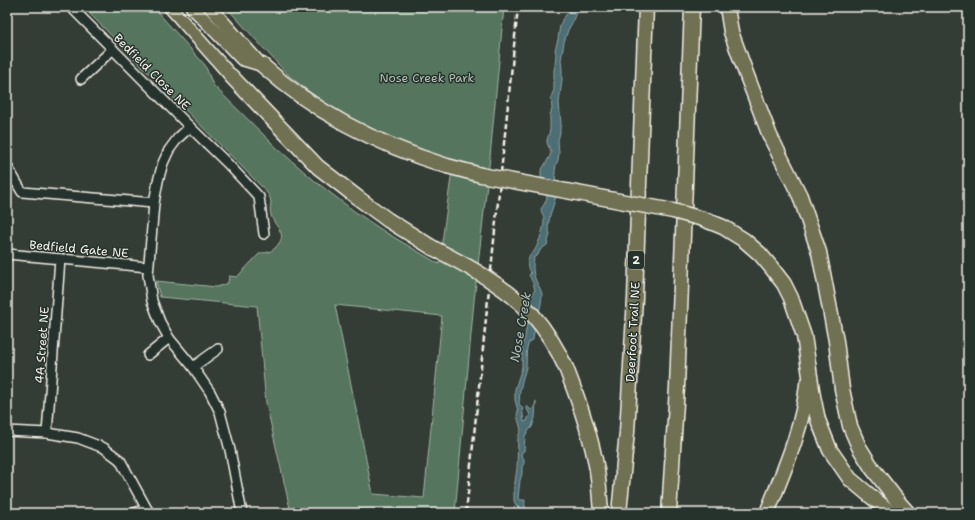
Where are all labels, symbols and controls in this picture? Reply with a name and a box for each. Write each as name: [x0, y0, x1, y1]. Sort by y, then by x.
street label: Bedfield Close NE: [110, 30, 194, 114]
park label: Nose Creek Park: [380, 70, 475, 86]
street label: Bedfield Gate NE: [29, 237, 129, 261]
road number: 2: [628, 251, 644, 269]
street label: Deerfoot Trail NE: [622, 281, 644, 383]
water label: Nose Creek: [506, 290, 535, 364]
street label: 4A Street NE: [31, 306, 53, 384]

